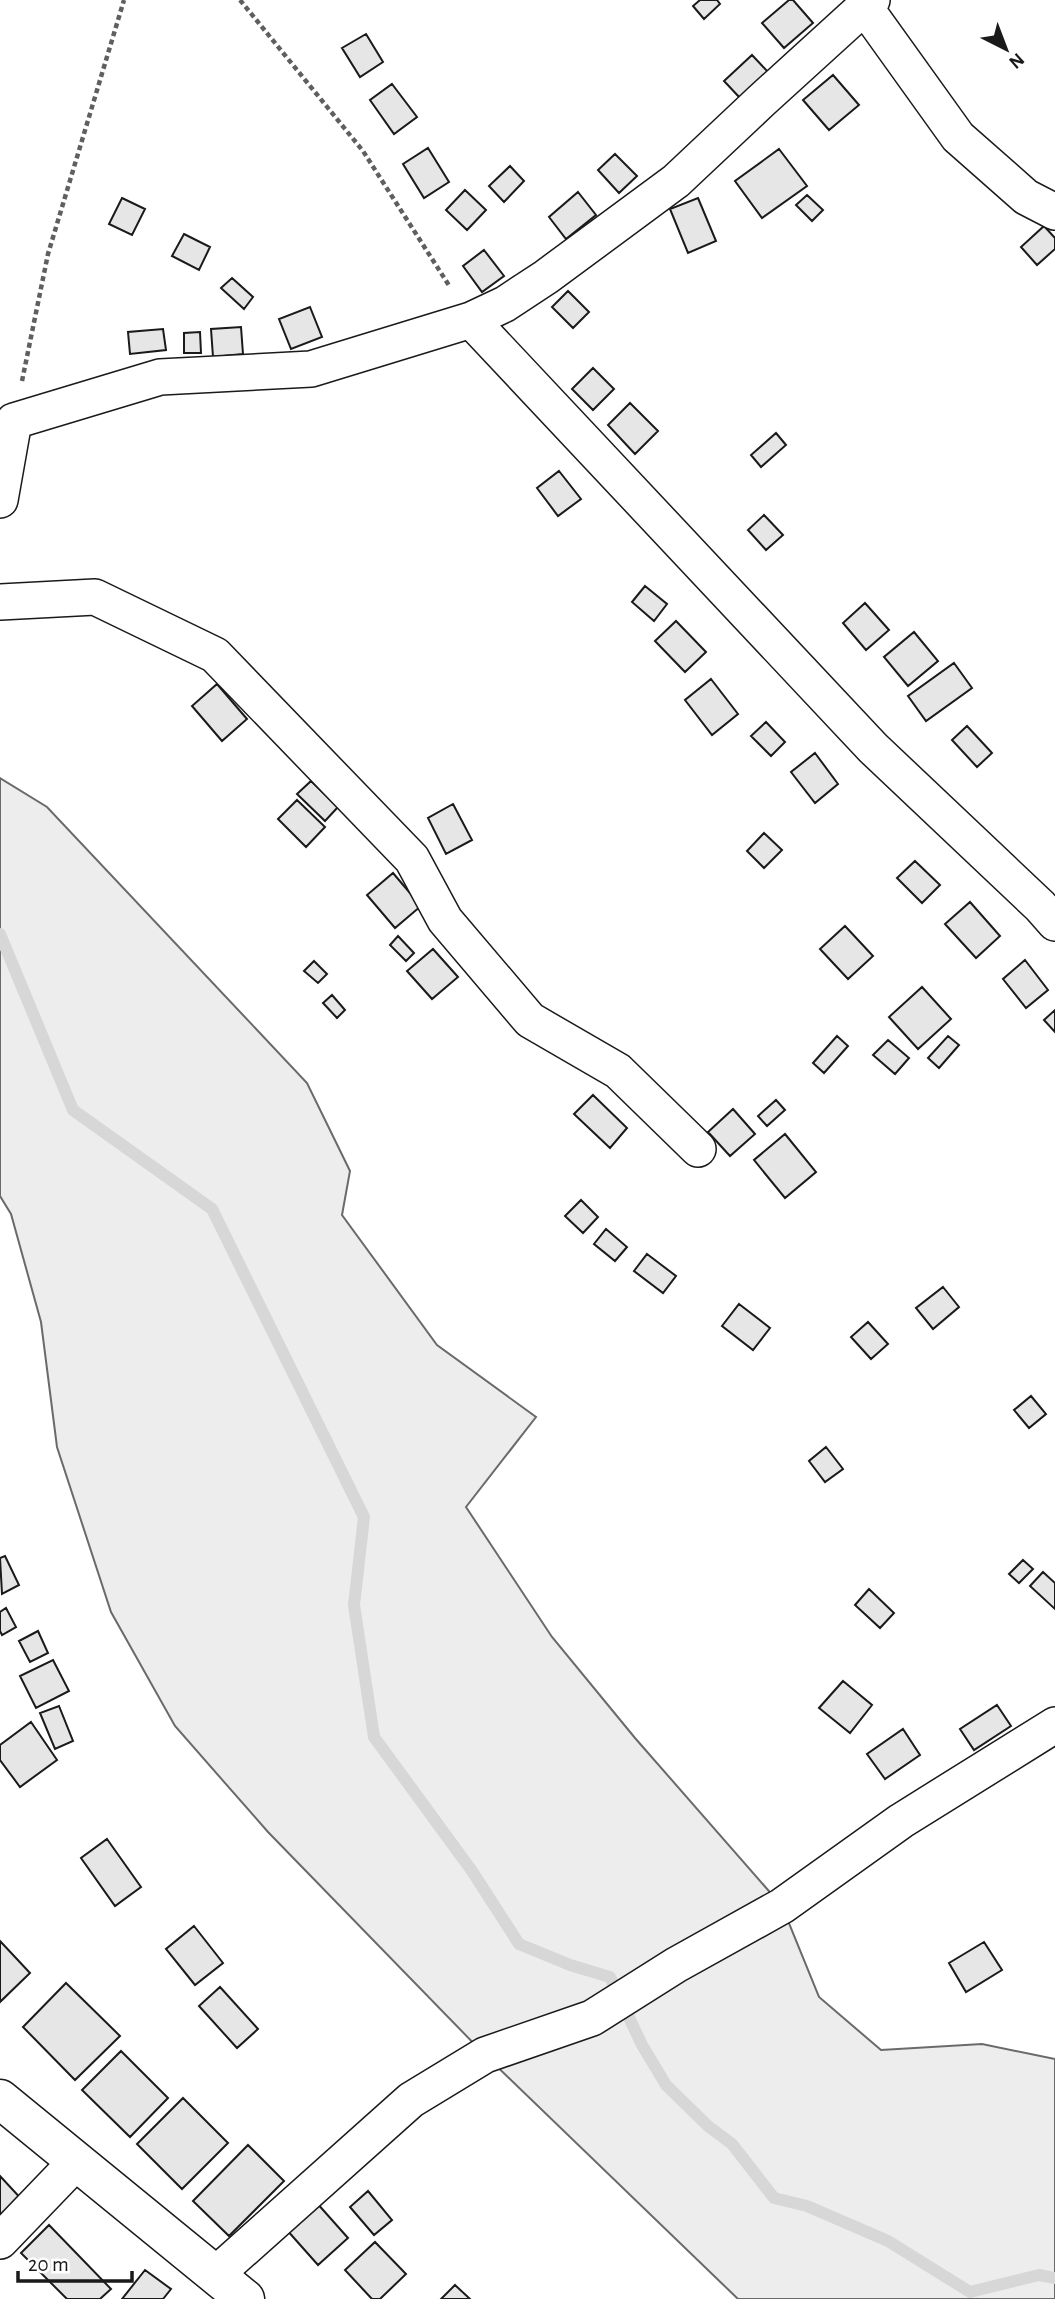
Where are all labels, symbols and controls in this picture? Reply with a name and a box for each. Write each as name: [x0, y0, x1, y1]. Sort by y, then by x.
north arrow: [971, 14, 1041, 84]
text: N: [1005, 49, 1028, 72]
scale bar: [18, 2240, 131, 2284]
text: 20 m: [28, 2254, 69, 2275]

